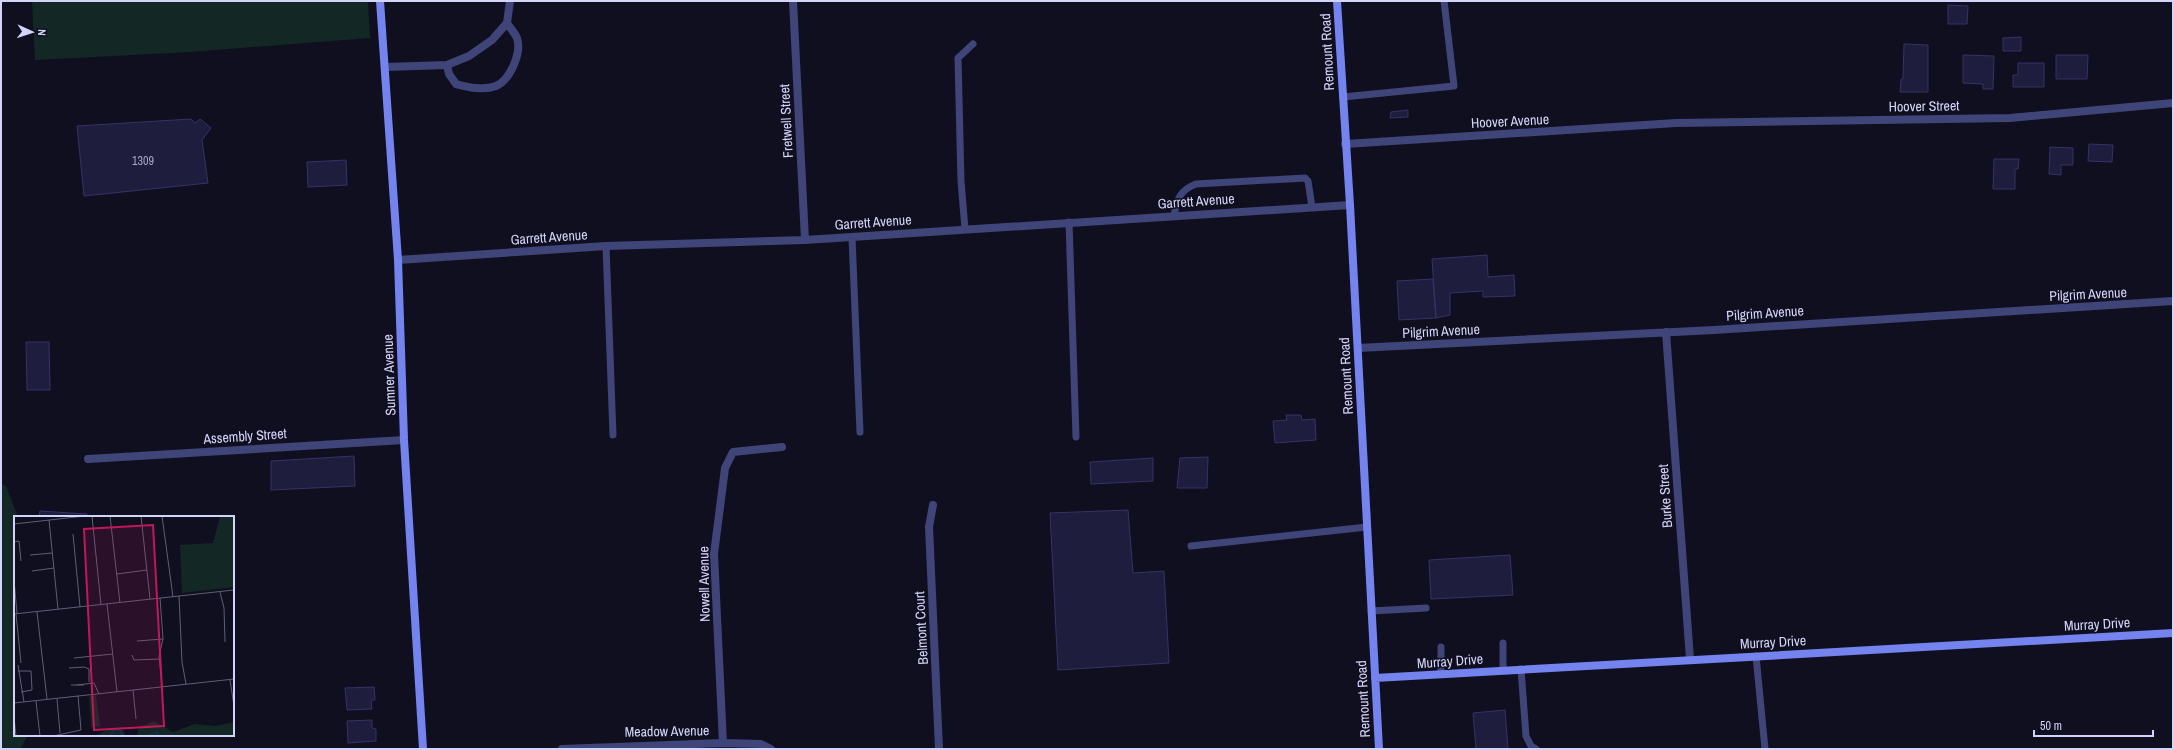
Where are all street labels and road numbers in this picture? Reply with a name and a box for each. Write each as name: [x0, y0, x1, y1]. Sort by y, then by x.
street label: Remount Road: [1316, 13, 1338, 91]
street label: Fretwell Street: [775, 84, 797, 158]
street label: Hoover Street: [1888, 96, 1960, 116]
street label: Hoover Avenue: [1470, 110, 1550, 132]
street label: Garrett Avenue: [1157, 189, 1235, 213]
street label: Garrett Avenue: [834, 210, 912, 234]
street label: Garrett Avenue: [510, 225, 588, 249]
street label: Pilgrim Avenue: [2049, 283, 2127, 305]
street label: Pilgrim Avenue: [1726, 301, 1804, 325]
street label: Pilgrim Avenue: [1402, 320, 1480, 342]
street label: Sumner Avenue: [379, 334, 399, 416]
street label: Remount Road: [1335, 337, 1357, 415]
street label: Assembly Street: [202, 424, 287, 448]
street label: Burke Street: [1654, 464, 1676, 528]
street label: Nowell Avenue: [694, 546, 714, 622]
street label: Belmont Court: [910, 591, 932, 665]
street label: Murray Drive: [2063, 613, 2131, 635]
street label: Murray Drive: [1739, 631, 1807, 653]
street label: Murray Drive: [1416, 650, 1484, 672]
street label: Remount Road: [1352, 660, 1374, 738]
street label: Meadow Avenue: [625, 721, 709, 741]

